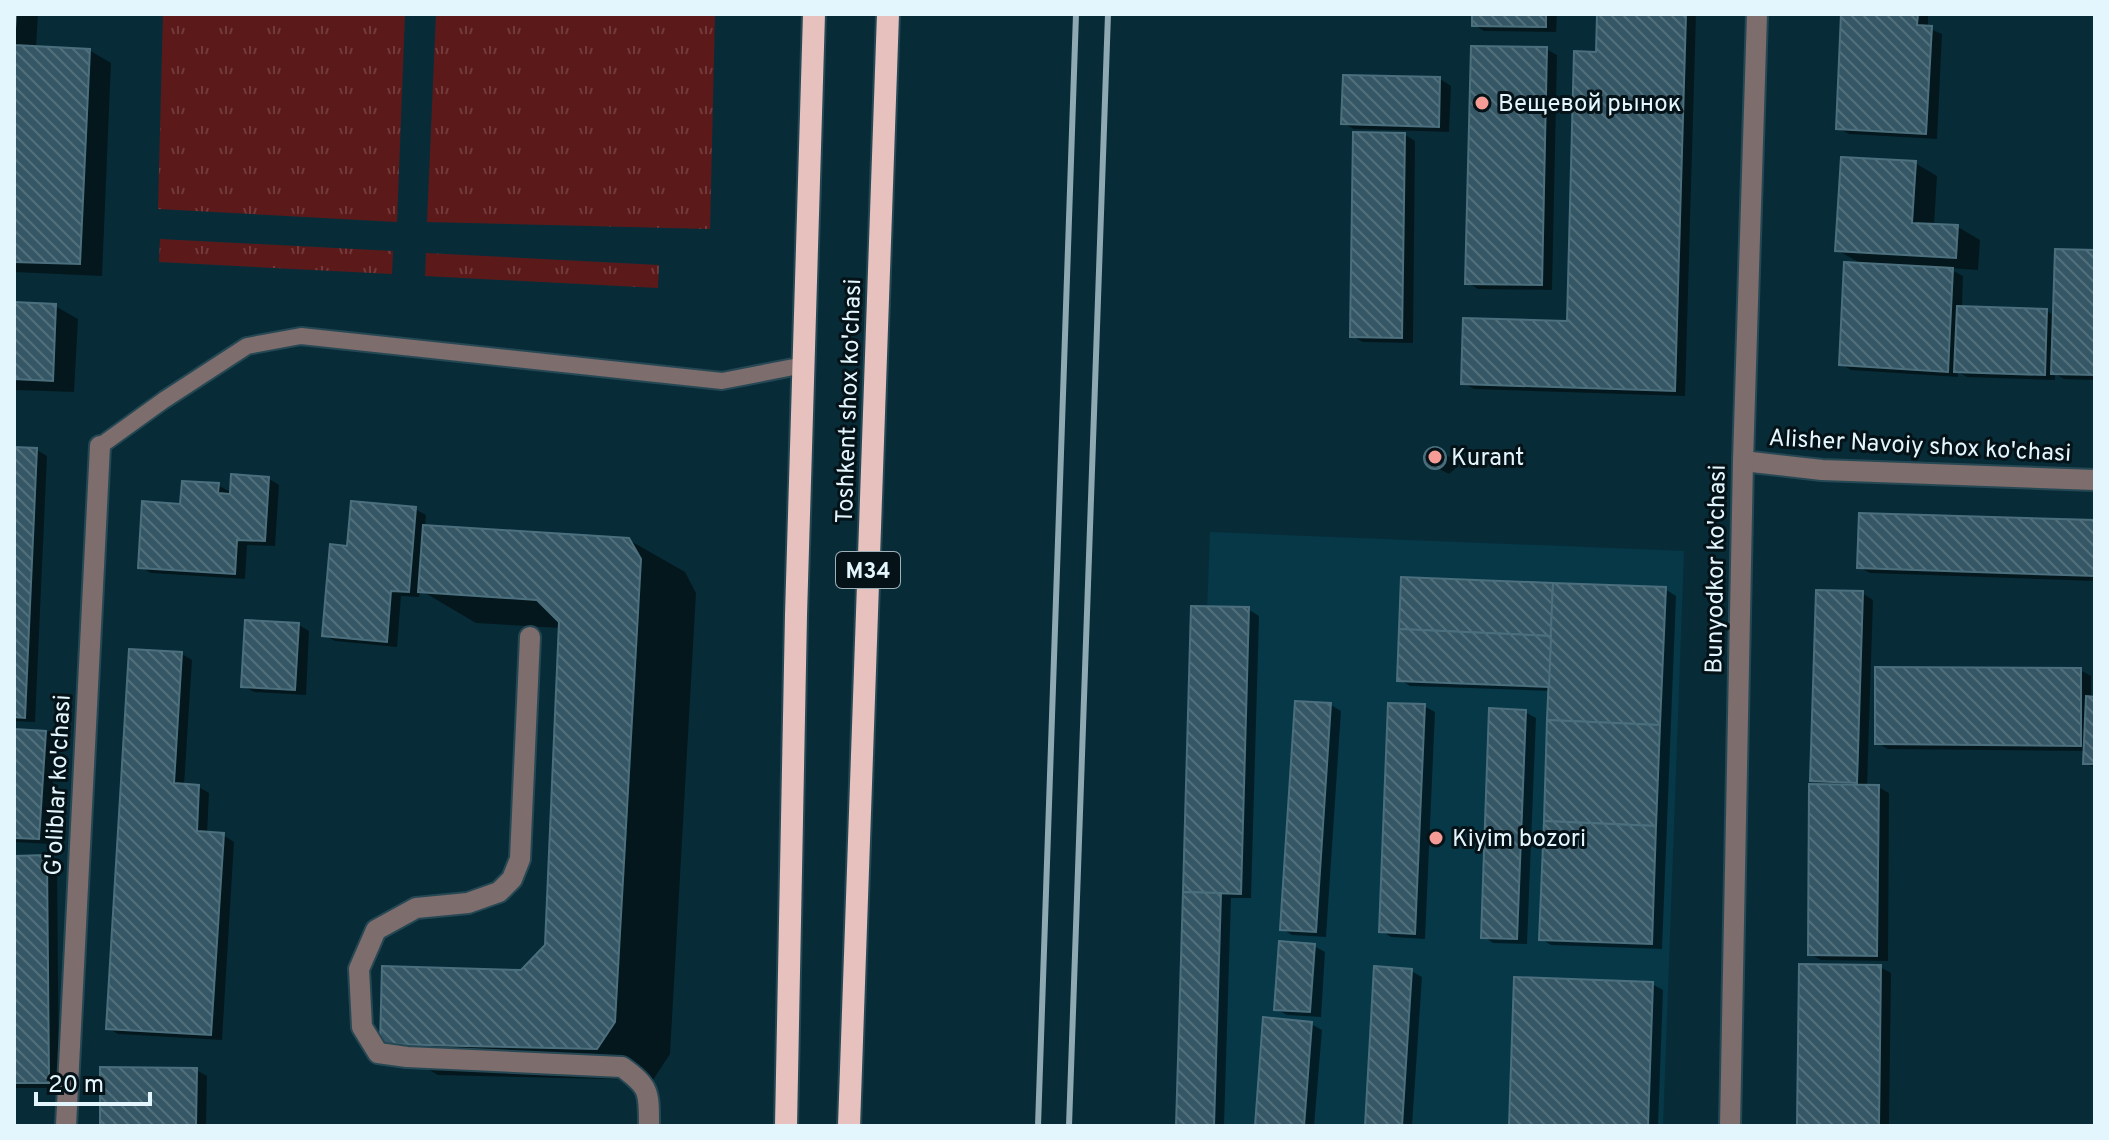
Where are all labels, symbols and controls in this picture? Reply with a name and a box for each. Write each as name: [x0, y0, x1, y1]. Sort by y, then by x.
place label: Вещевой рынок: [1498, 90, 1681, 120]
marker: Вещевой рынок: [1473, 94, 1491, 112]
street label: Toshkent shox ko'chasi: [831, 278, 869, 524]
street label: Alisher Navoiy shox ko'chasi: [1768, 424, 2072, 470]
place label: Kurant: [1451, 444, 1524, 474]
marker: Kurant: [1426, 448, 1444, 466]
street label: Bunyodkor ko'chasi: [1700, 464, 1734, 674]
road number: M34: [836, 552, 900, 588]
street label: G'oliblar ko'chasi: [39, 694, 79, 876]
place label: Kiyim bozori: [1452, 825, 1586, 855]
marker: Kiyim bozori: [1427, 829, 1445, 847]
scale bar: [36, 1056, 150, 1106]
text: 20 m: [48, 1071, 104, 1101]

